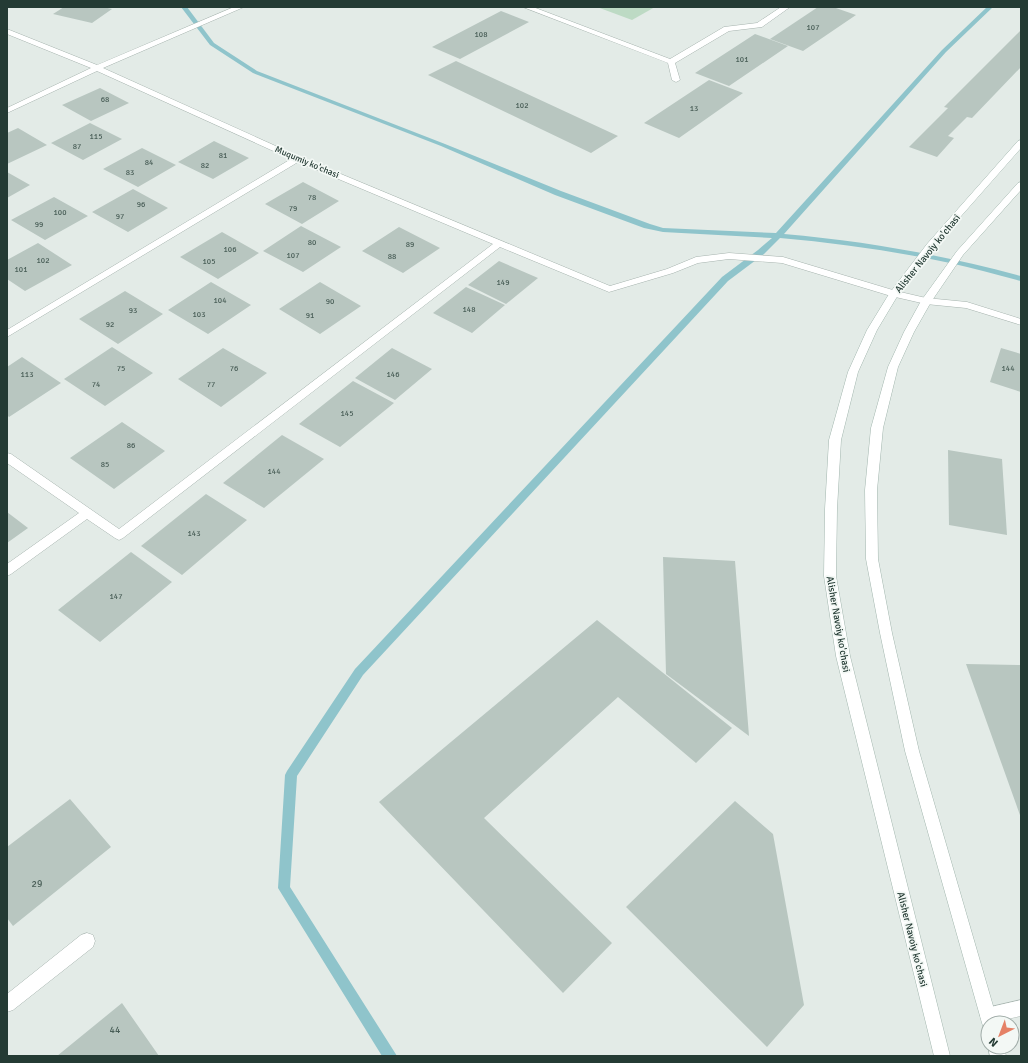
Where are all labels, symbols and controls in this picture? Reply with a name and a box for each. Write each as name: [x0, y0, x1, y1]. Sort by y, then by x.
house number: 107: [807, 22, 819, 32]
house number: 108: [475, 29, 487, 39]
house number: 101: [736, 54, 748, 64]
house number: 68: [101, 94, 109, 104]
house number: 102: [516, 100, 528, 110]
house number: 13: [690, 103, 698, 113]
house number: 115: [90, 131, 102, 141]
house number: 87: [73, 141, 81, 151]
street label: Muqumiy ko'chasi: [273, 144, 341, 181]
house number: 81: [219, 150, 227, 160]
house number: 84: [145, 157, 154, 167]
house number: 82: [201, 160, 209, 170]
house number: 83: [126, 167, 134, 177]
house number: 78: [308, 192, 316, 202]
house number: 96: [137, 199, 145, 209]
house number: 79: [289, 203, 297, 213]
house number: 100: [54, 207, 66, 217]
house number: 97: [116, 211, 124, 221]
street label: Alisher Navoiy ko'chasi: [892, 212, 963, 295]
house number: 99: [35, 219, 43, 229]
house number: 80: [308, 237, 316, 247]
house number: 89: [406, 239, 414, 249]
house number: 106: [224, 244, 236, 254]
house number: 107: [287, 250, 299, 260]
house number: 88: [388, 251, 396, 261]
house number: 102: [37, 255, 49, 265]
house number: 105: [203, 256, 215, 266]
house number: 101: [15, 264, 27, 274]
house number: 149: [497, 277, 509, 287]
house number: 104: [214, 295, 227, 305]
house number: 90: [326, 296, 334, 306]
house number: 148: [463, 304, 475, 314]
house number: 93: [129, 305, 137, 315]
house number: 103: [193, 309, 205, 319]
house number: 91: [306, 310, 314, 320]
house number: 92: [106, 319, 114, 329]
house number: 75: [117, 363, 125, 373]
house number: 76: [230, 363, 238, 373]
house number: 144: [1002, 363, 1015, 373]
house number: 113: [21, 369, 33, 379]
house number: 146: [387, 369, 399, 379]
house number: 74: [92, 379, 101, 389]
house number: 77: [207, 379, 215, 389]
house number: 145: [341, 408, 353, 418]
house number: 86: [127, 440, 135, 450]
house number: 85: [101, 459, 109, 469]
house number: 144: [268, 466, 281, 476]
house number: 143: [188, 528, 200, 538]
street label: Alisher Navoiy ko'chasi: [824, 575, 852, 673]
house number: 147: [110, 591, 122, 601]
house number: 29: [32, 878, 42, 890]
street label: Alisher Navoiy ko'chasi: [894, 890, 930, 988]
north arrow: [980, 1015, 1020, 1055]
house number: 44: [110, 1024, 121, 1036]
text: N: [986, 1035, 1001, 1049]

